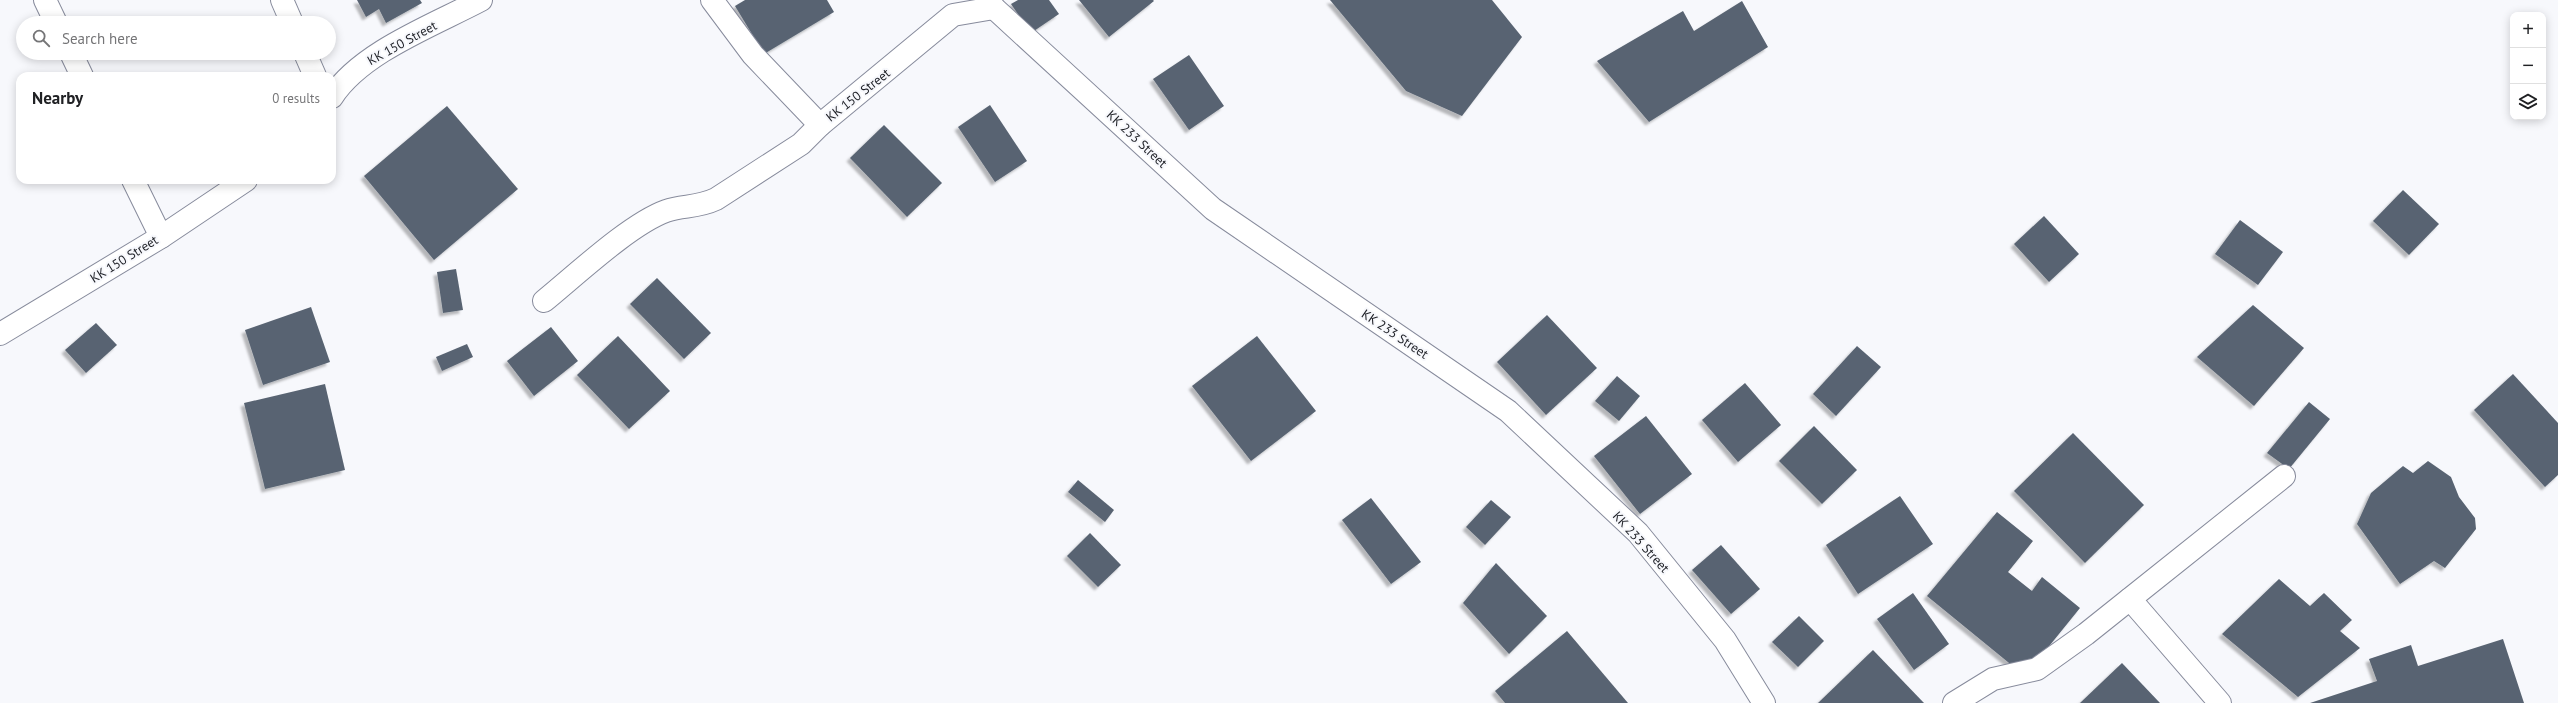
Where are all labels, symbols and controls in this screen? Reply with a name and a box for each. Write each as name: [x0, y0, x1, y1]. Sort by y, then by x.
map controls: [2510, 12, 2546, 120]
button: +: [2510, 12, 2546, 48]
search box: [16, 16, 336, 60]
street label: KK 150 Street: [364, 17, 440, 69]
icon: search: [30, 27, 52, 49]
text: Search here: [62, 29, 138, 48]
button: −: [2510, 48, 2546, 84]
street label: KK 150 Street: [822, 64, 894, 125]
button: layers: [2510, 84, 2546, 120]
text: Nearby: [32, 87, 83, 109]
text: 0 results: [272, 90, 320, 107]
street label: KK 233 Street: [1103, 107, 1171, 172]
street label: KK 150 Street: [87, 231, 162, 287]
street label: KK 233 Street: [1358, 305, 1432, 363]
street label: KK 233 Street: [1609, 508, 1673, 577]

